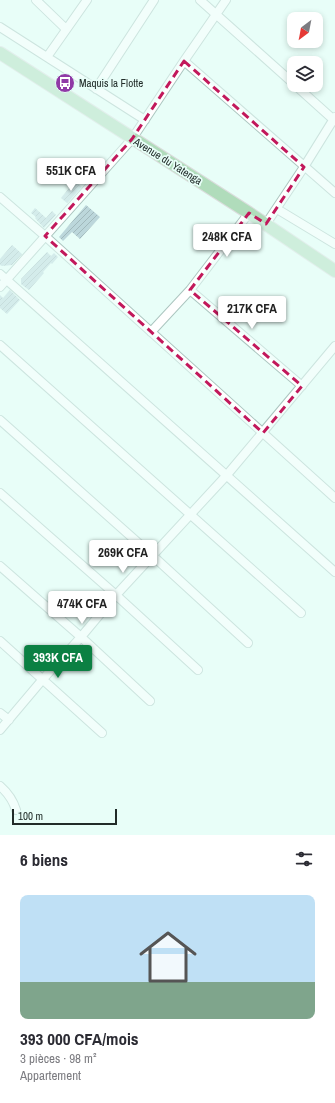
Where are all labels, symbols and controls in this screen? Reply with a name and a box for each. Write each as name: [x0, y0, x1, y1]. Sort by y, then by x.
north arrow: [287, 12, 323, 48]
map controls: [287, 12, 323, 92]
button: layers: [287, 56, 323, 92]
bus stop icon: Maquis la Flotte: [54, 72, 76, 94]
place label: Maquis la Flotte: [79, 76, 143, 90]
street label: Avenue du Yatenga: [130, 134, 205, 188]
pin: 551K CFA: [30, 158, 112, 192]
text: 551K CFA: [46, 162, 96, 179]
pin: 248K CFA: [186, 224, 268, 258]
text: 248K CFA: [202, 228, 252, 245]
pin: 217K CFA: [211, 296, 293, 330]
text: 217K CFA: [227, 300, 277, 317]
pin: 269K CFA: [82, 540, 164, 574]
text: 269K CFA: [98, 544, 148, 561]
pin: 474K CFA: [41, 591, 123, 625]
text: 474K CFA: [57, 595, 107, 612]
pin: 393K CFA: [17, 645, 99, 679]
text: 393K CFA: [33, 649, 83, 666]
scale bar: [12, 807, 117, 826]
text: 100 m: [18, 809, 43, 823]
text: 6 biens: [20, 848, 68, 871]
icon: filters: [293, 848, 315, 870]
icon: home: [132, 921, 204, 993]
text: 393 000 CFA/mois: [20, 1027, 139, 1050]
text: 3 pièces · 98 m²: [20, 1050, 96, 1067]
text: Appartement: [20, 1067, 81, 1084]

